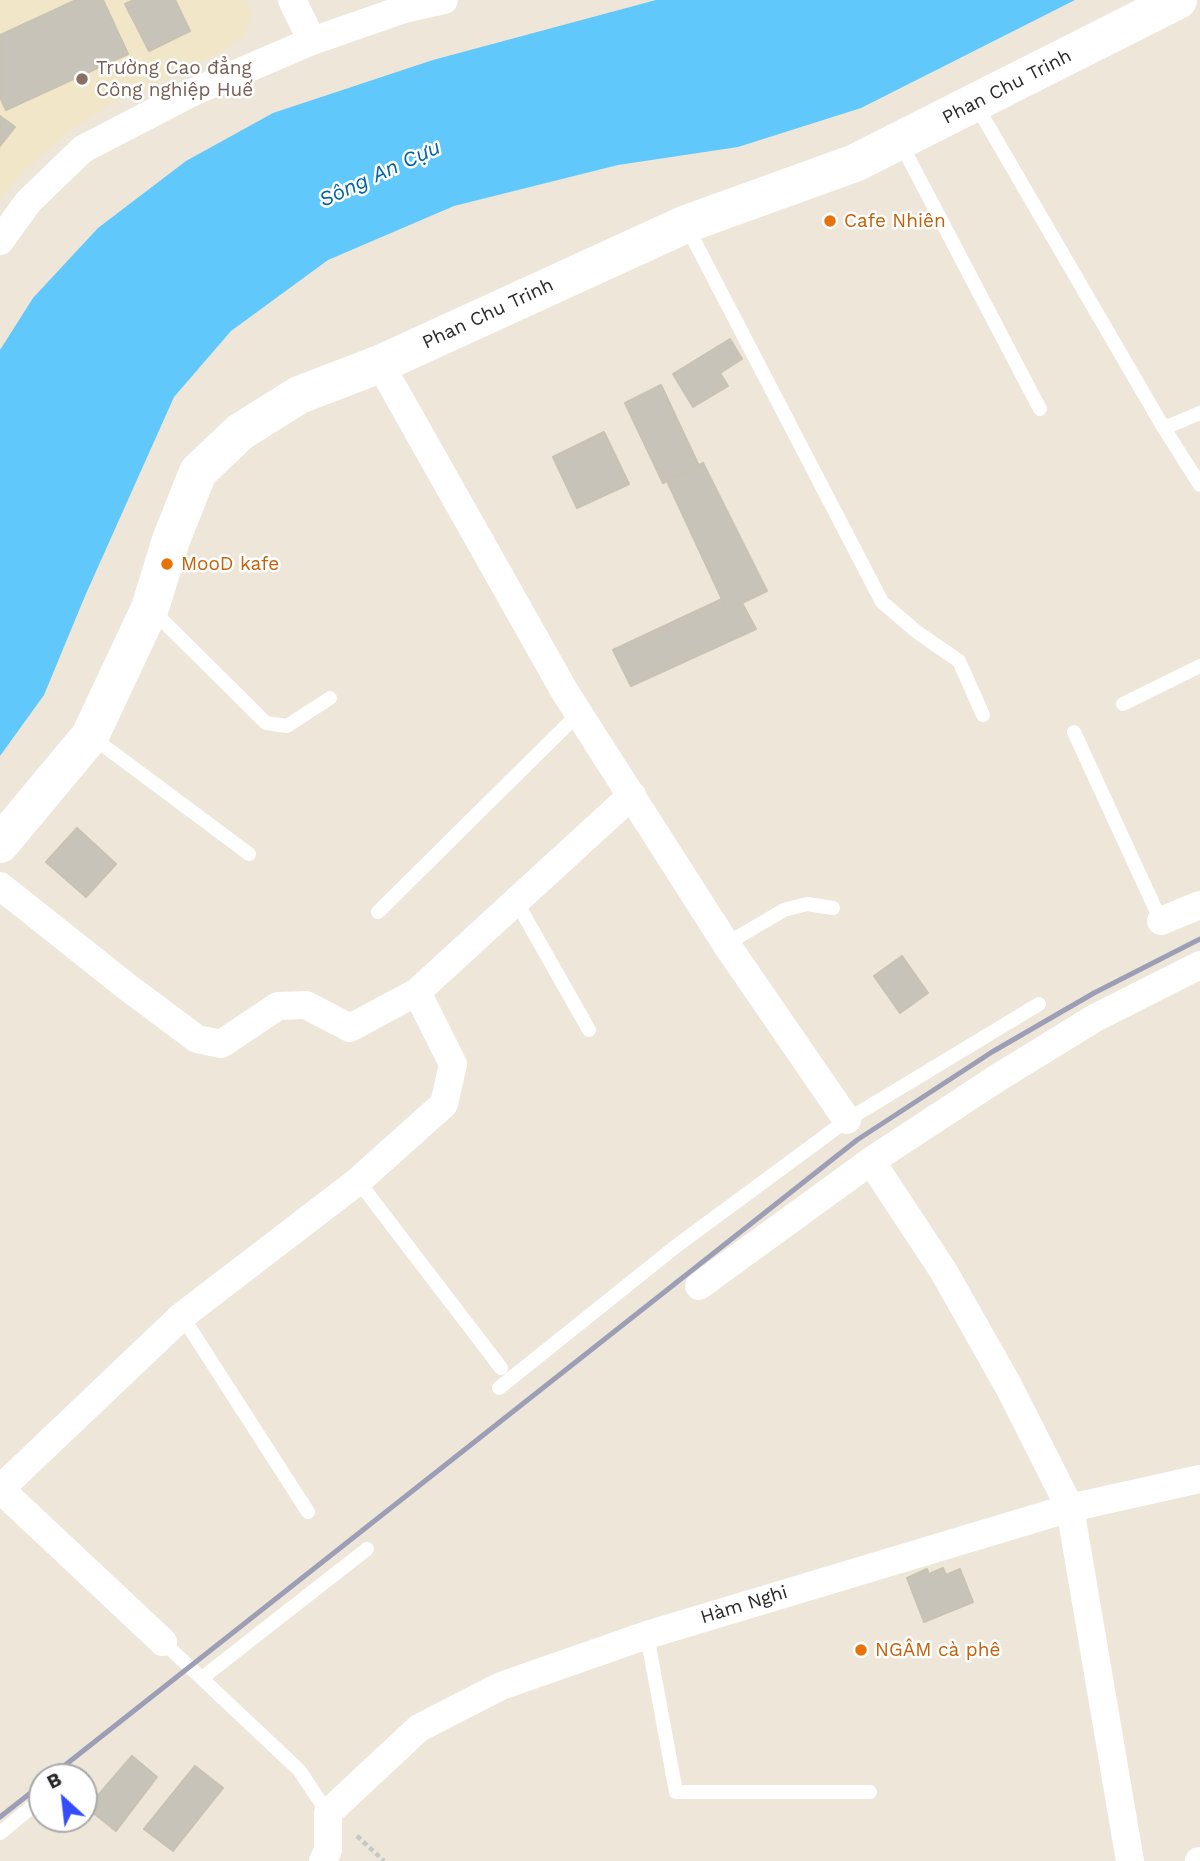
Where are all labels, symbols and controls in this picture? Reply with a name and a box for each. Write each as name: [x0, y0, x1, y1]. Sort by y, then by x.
street label: Phan Chu Trinh: [939, 45, 1075, 129]
place label: Trường Cao đẳng Công nghiệp Huế: [96, 57, 253, 101]
marker: Trường Cao đẳng Công nghiệp Huế: [74, 71, 90, 87]
water label: Sông An Cựu: [315, 135, 445, 213]
place label: Cafe Nhiên: [844, 210, 946, 232]
marker: Cafe Nhiên: [822, 213, 838, 229]
street label: Phan Chu Trinh: [419, 274, 557, 354]
place label: MooD kafe: [181, 553, 279, 575]
marker: MooD kafe: [159, 556, 175, 572]
street label: Hàm Nghi: [698, 1581, 790, 1629]
place label: NGÂM cà phê: [875, 1639, 1000, 1661]
marker: NGÂM cà phê: [853, 1642, 869, 1658]
north arrow: [28, 1763, 98, 1833]
text: B: [43, 1767, 65, 1794]

